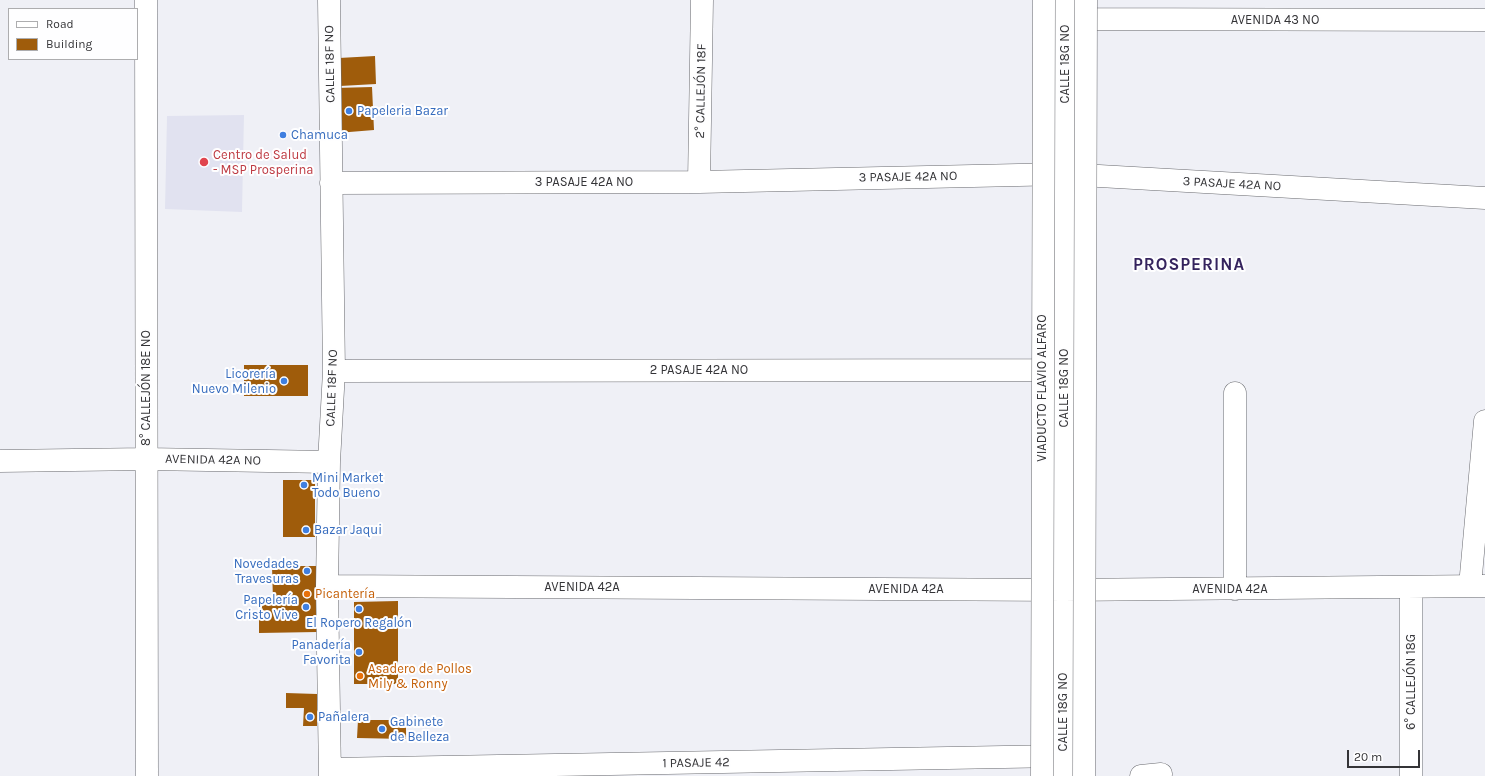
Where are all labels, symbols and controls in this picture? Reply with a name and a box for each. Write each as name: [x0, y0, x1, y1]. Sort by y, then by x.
legend: [8, 8, 138, 60]
street label: AVENIDA 43 NO: [1231, 12, 1319, 28]
text: Road: [46, 17, 74, 31]
street label: CALLE 18G NO: [1057, 24, 1073, 104]
street label: CALLE 18F NO: [322, 25, 338, 103]
text: Building: [46, 37, 92, 51]
street label: 2° CALLEJÓN 18F: [692, 44, 710, 138]
place label: Papeleria Bazar: [357, 103, 448, 119]
marker: Papeleria Bazar: [344, 106, 354, 116]
place label: Chamuca: [291, 127, 348, 143]
marker: Chamuca: [278, 130, 288, 140]
place label: Centro de Salud - MSP Prosperina: [213, 147, 313, 178]
marker: Centro de Salud - MSP Prosperina: [198, 156, 210, 168]
street label: 3 PASAJE 42A NO: [859, 168, 957, 186]
street label: 3 PASAJE 42A NO: [535, 174, 633, 190]
street label: 3 PASAJE 42A NO: [1182, 174, 1282, 194]
district label: PROSPERINA: [1133, 255, 1245, 275]
street label: VIADUCTO FLAVIO ALFARO: [1034, 314, 1050, 462]
street label: 8° CALLEJÓN 18E NO: [138, 330, 154, 446]
street label: CALLE 18G NO: [1056, 348, 1072, 428]
street label: CALLE 18F NO: [323, 349, 341, 427]
street label: 2 PASAJE 42A NO: [650, 362, 748, 378]
place label: Licorería Nuevo Milenio: [192, 366, 276, 397]
marker: Licorería Nuevo Milenio: [279, 376, 289, 386]
street label: AVENIDA 42A NO: [165, 451, 261, 469]
place label: Mini Market Todo Bueno: [312, 470, 383, 501]
marker: Mini Market Todo Bueno: [299, 480, 309, 490]
place label: Bazar Jaqui: [314, 522, 382, 538]
marker: Bazar Jaqui: [301, 525, 311, 535]
place label: Novedades Travesuras: [234, 556, 299, 587]
marker: Novedades Travesuras: [302, 566, 312, 576]
street label: AVENIDA 42A: [544, 579, 620, 595]
street label: AVENIDA 42A: [868, 581, 944, 597]
street label: AVENIDA 42A: [1192, 581, 1268, 597]
place label: Picantería: [315, 586, 375, 602]
marker: Picantería: [302, 589, 312, 599]
place label: Papelería Cristo Vive: [235, 592, 298, 623]
marker: Papelería Cristo Vive: [301, 602, 311, 612]
marker: El Ropero Regalón: [354, 604, 364, 614]
place label: El Ropero Regalón: [306, 615, 412, 631]
street label: 6° CALLEJÓN 18G: [1403, 634, 1419, 730]
place label: Panadería Favorita: [292, 637, 351, 668]
marker: Panadería Favorita: [354, 647, 364, 657]
place label: Asadero de Pollos Mily & Ronny: [368, 661, 472, 692]
marker: Asadero de Pollos Mily & Ronny: [355, 671, 365, 681]
street label: CALLE 18G NO: [1055, 672, 1071, 752]
place label: Pañalera: [318, 709, 370, 725]
marker: Pañalera: [305, 712, 315, 722]
place label: Gabinete de Belleza: [390, 714, 450, 745]
marker: Gabinete de Belleza: [377, 724, 387, 734]
scale bar: [1349, 742, 1422, 768]
text: 20 m: [1354, 750, 1382, 764]
street label: 1 PASAJE 42: [662, 755, 730, 771]

